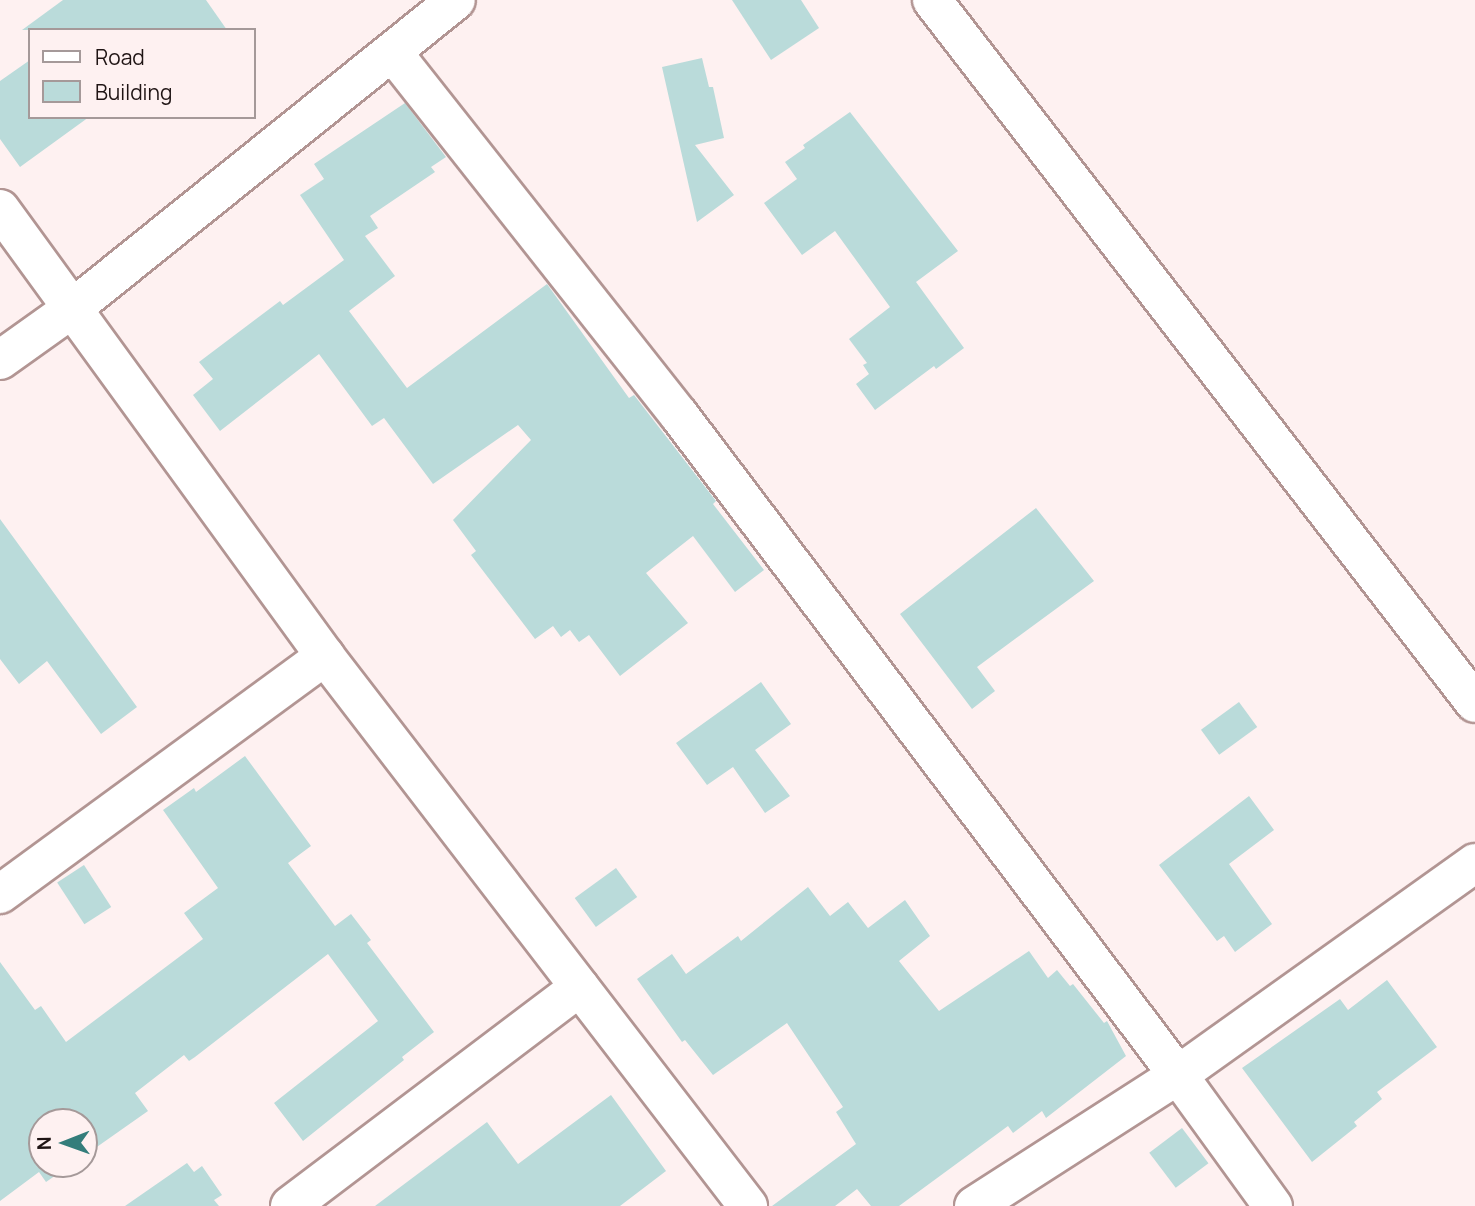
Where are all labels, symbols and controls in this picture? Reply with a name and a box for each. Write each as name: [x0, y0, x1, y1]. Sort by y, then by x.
legend: [28, 28, 256, 119]
text: Road: [95, 43, 145, 71]
text: Building: [95, 78, 172, 106]
north arrow: [28, 1108, 98, 1178]
text: N: [31, 1136, 57, 1150]

